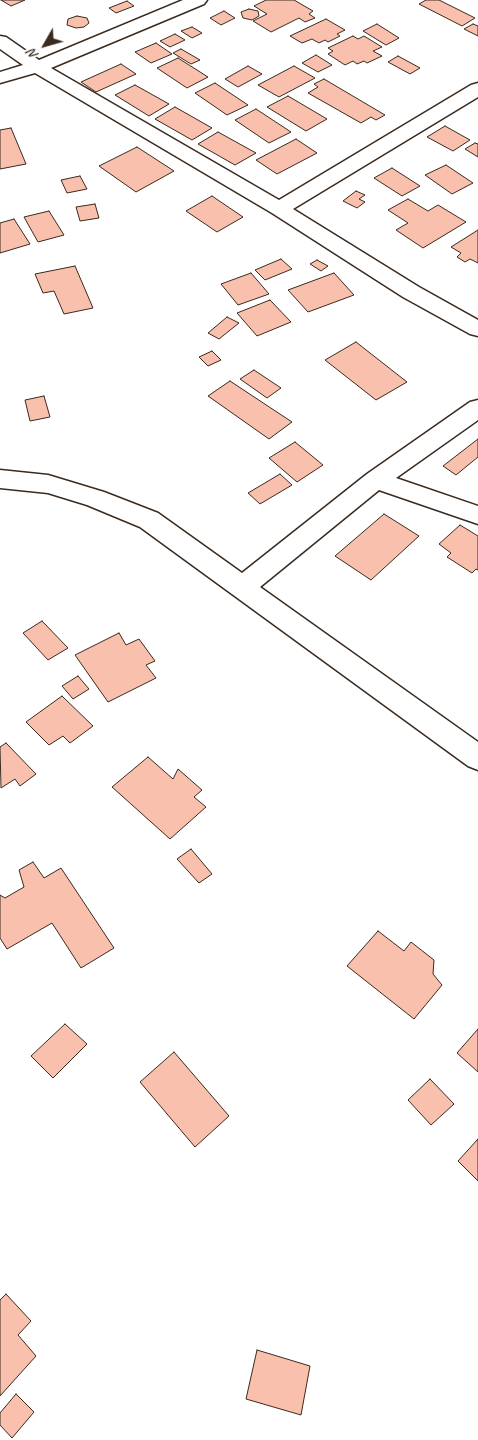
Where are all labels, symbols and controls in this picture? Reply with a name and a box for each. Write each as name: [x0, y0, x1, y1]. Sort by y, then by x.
north arrow: [20, 20, 70, 70]
text: N: [23, 46, 42, 63]

